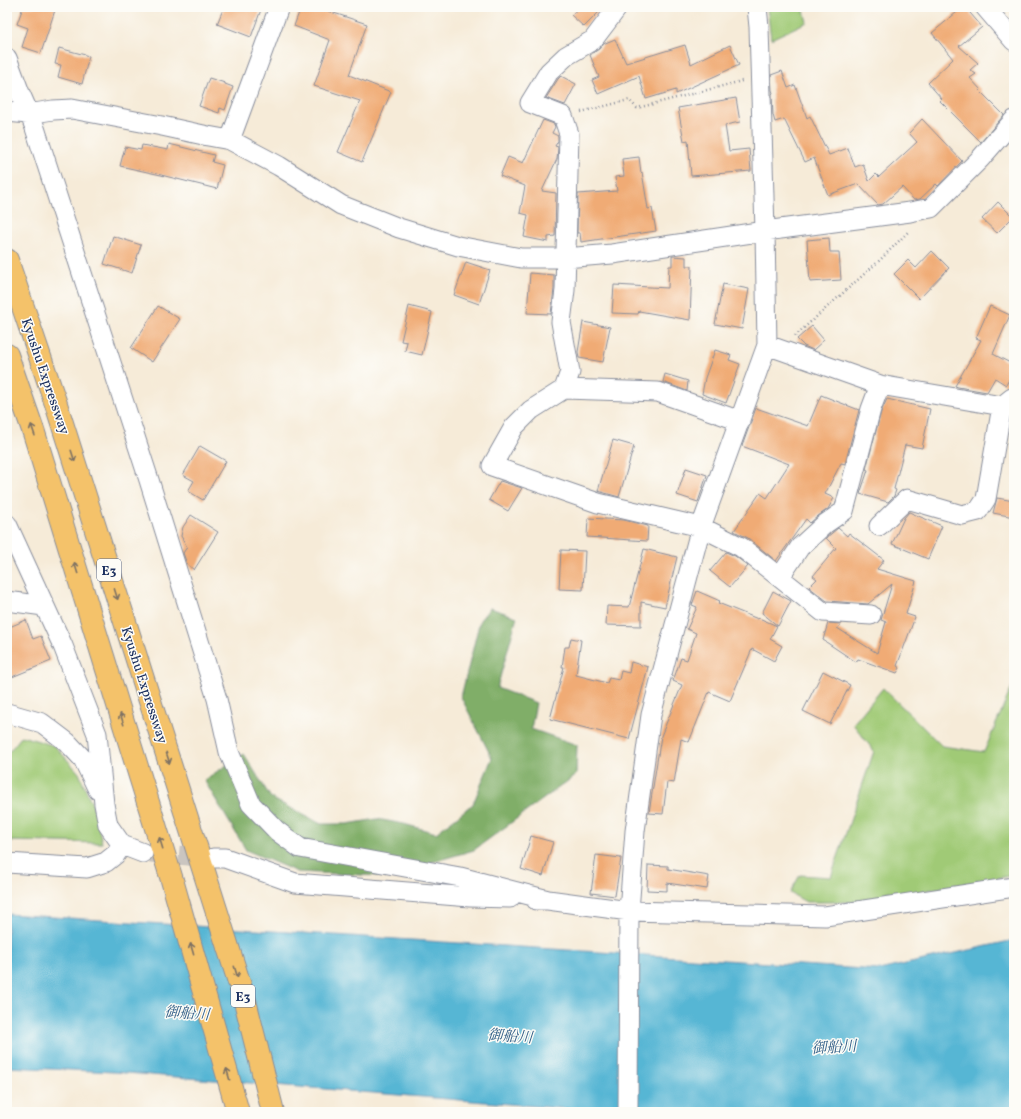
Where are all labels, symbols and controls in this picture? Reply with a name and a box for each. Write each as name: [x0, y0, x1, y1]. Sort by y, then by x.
street label: Kyushu Expressway: [16, 316, 74, 438]
one-way arrow: [29, 424, 36, 437]
one-way arrow: [70, 450, 77, 463]
road number: E3: [97, 559, 121, 581]
one-way arrow: [72, 561, 79, 574]
one-way arrow: [113, 587, 120, 600]
street label: Kyushu Expressway: [116, 625, 172, 747]
one-way arrow: [118, 712, 125, 725]
one-way arrow: [165, 751, 172, 764]
one-way arrow: [157, 837, 164, 850]
one-way arrow: [188, 943, 195, 956]
one-way arrow: [233, 965, 240, 978]
road number: E3: [231, 985, 255, 1007]
water label: 御船川: [164, 1002, 212, 1027]
water label: 御船川: [487, 1025, 535, 1050]
water label: 御船川: [811, 1037, 859, 1060]
one-way arrow: [224, 1068, 231, 1081]

